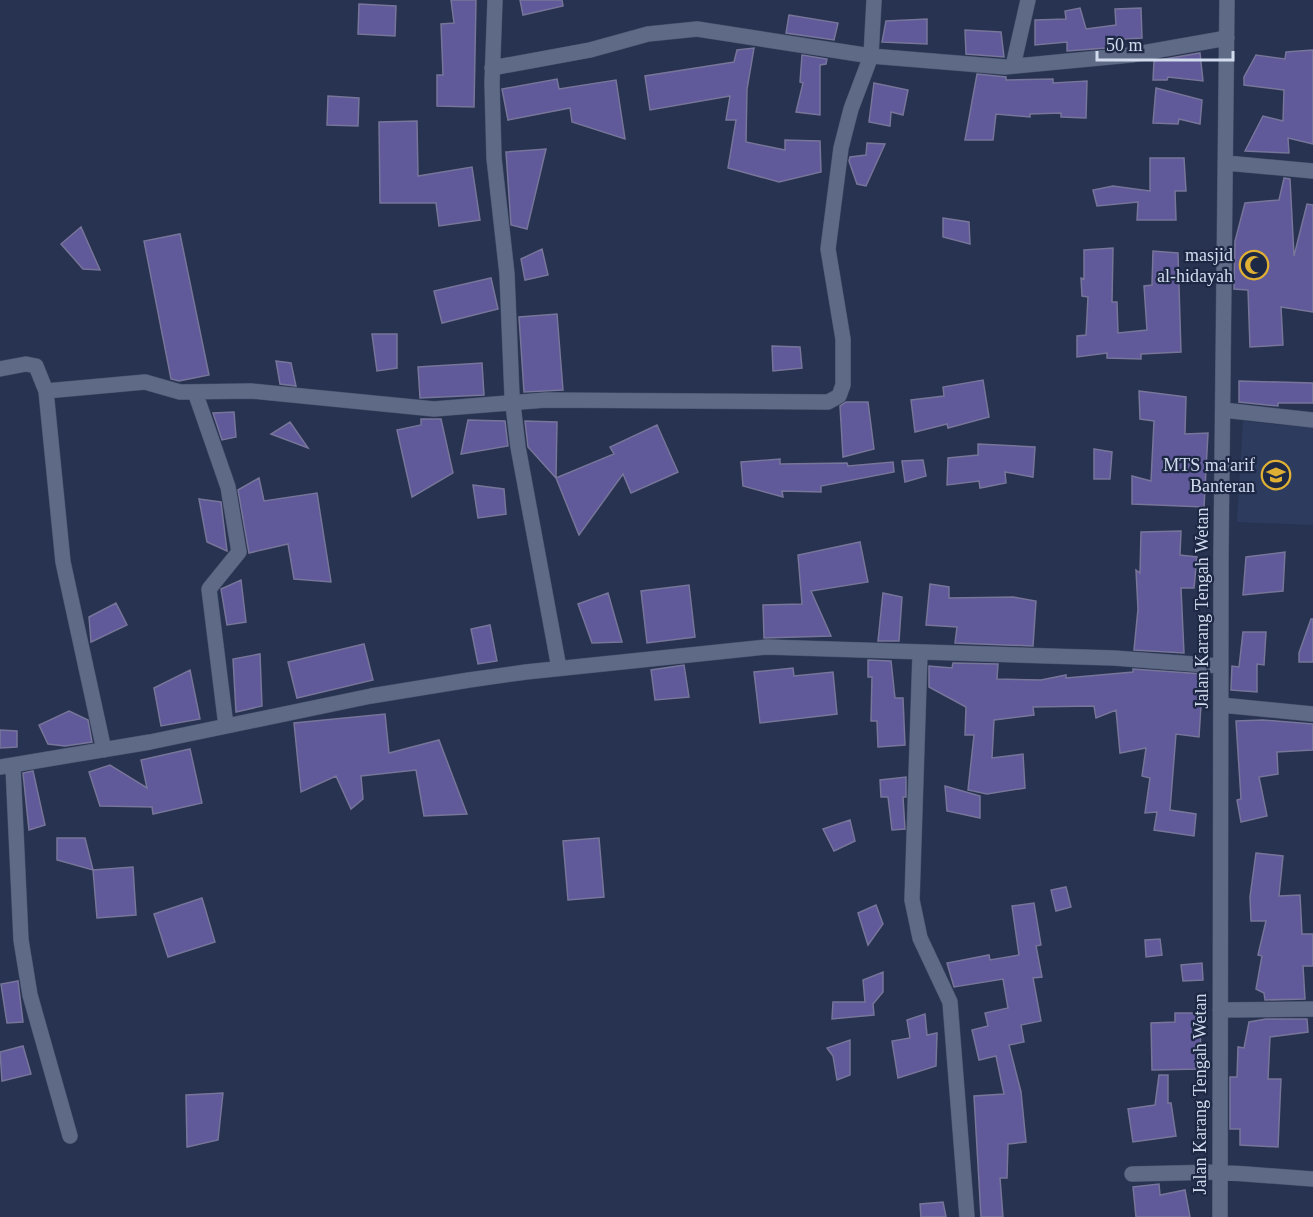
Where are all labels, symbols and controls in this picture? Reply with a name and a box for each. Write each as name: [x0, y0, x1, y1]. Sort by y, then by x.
scale bar: [1097, 24, 1234, 62]
text: 50 m: [1106, 35, 1143, 55]
place label: masjid al-hidayah: [1157, 245, 1233, 286]
mosque icon: masjid al-hidayah: [1238, 249, 1270, 281]
place label: MTS ma'arif Banteran: [1163, 455, 1255, 496]
school or university icon: MTS ma'arif Banteran: [1260, 459, 1292, 491]
street label: Jalan Karang Tengah Wetan: [1192, 507, 1212, 709]
street label: Jalan Karang Tengah Wetan: [1190, 993, 1210, 1195]

